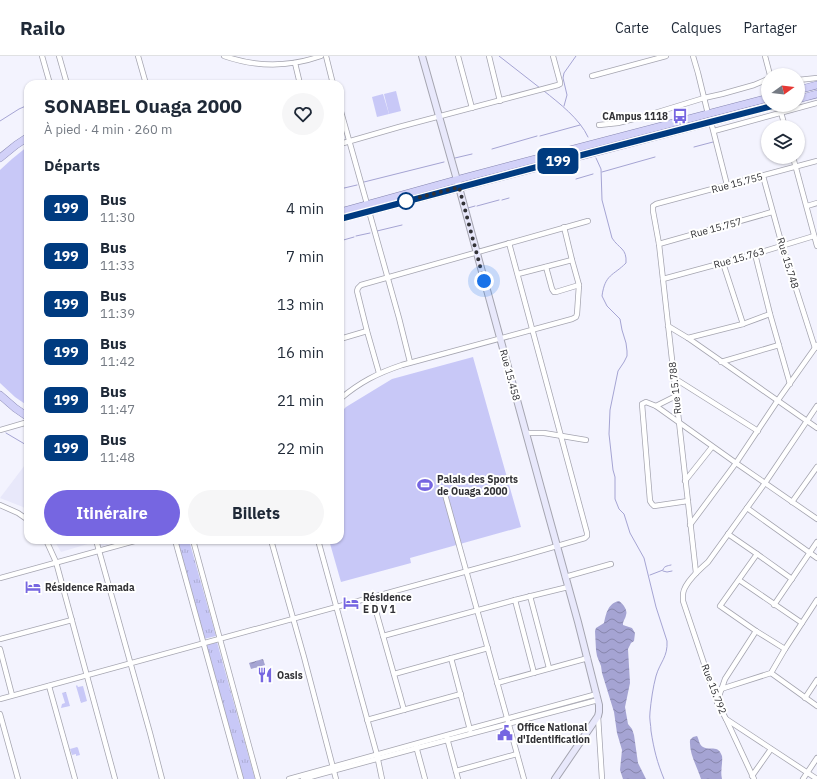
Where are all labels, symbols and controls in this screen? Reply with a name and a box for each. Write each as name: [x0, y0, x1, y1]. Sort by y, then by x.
text: Railo: [20, 16, 65, 40]
text: Carte: [615, 19, 649, 37]
text: Calques: [671, 19, 721, 37]
text: Partager: [743, 19, 797, 37]
north arrow: [761, 68, 805, 112]
map controls: [761, 68, 805, 164]
button: heart: [282, 93, 324, 135]
text: SONABEL Ouaga 2000: [44, 94, 242, 118]
bus stop icon: CAmpus 1118: [671, 107, 689, 125]
place label: CAmpus 1118: [602, 110, 668, 123]
button: layers: [761, 120, 805, 164]
text: À pied · 4 min · 260 m: [44, 121, 172, 138]
line badge: 199: [535, 148, 581, 174]
text: 199: [545, 152, 571, 170]
text: Départs: [44, 156, 100, 175]
street label: Rue 15.755: [710, 170, 764, 196]
text: Bus: [100, 190, 127, 209]
unlabelled marker: [397, 192, 415, 210]
text: 199: [53, 199, 79, 217]
text: 4 min: [286, 199, 324, 218]
text: 11:30: [100, 209, 135, 226]
street label: Rue 15.757: [689, 215, 743, 241]
street label: Rue 15.748: [774, 236, 802, 290]
text: Bus: [100, 238, 127, 257]
street label: Rue 15.763: [712, 244, 766, 272]
text: 199: [53, 247, 79, 265]
text: 7 min: [286, 247, 324, 266]
text: 11:33: [100, 257, 135, 274]
your location: [474, 271, 494, 291]
text: Bus: [100, 286, 127, 305]
text: 199: [53, 295, 79, 313]
text: 13 min: [277, 295, 324, 314]
text: 11:39: [100, 305, 135, 322]
text: Bus: [100, 334, 127, 353]
text: 199: [53, 343, 79, 361]
text: 16 min: [277, 343, 324, 362]
street label: Rue 15.458: [497, 348, 523, 402]
text: 11:42: [100, 353, 135, 370]
street label: Rue 15.788: [666, 361, 684, 415]
text: Bus: [100, 382, 127, 401]
text: 199: [53, 391, 79, 409]
text: 21 min: [277, 391, 324, 410]
text: 11:47: [100, 401, 135, 418]
text: Bus: [100, 430, 127, 449]
text: 199: [53, 439, 79, 457]
text: 22 min: [277, 439, 324, 458]
text: 11:48: [100, 449, 135, 466]
place label: Palais des Sports de Ouaga 2000: [437, 473, 518, 498]
sports icon: Palais des Sports de Ouaga 2000: [416, 476, 434, 494]
button: Itinéraire: [44, 490, 180, 536]
button: Billets: [188, 490, 324, 536]
hotel icon: Résidence Ramada: [24, 578, 42, 596]
place label: Résidence Ramada: [45, 581, 135, 594]
place label: Résidence E D V 1: [363, 591, 412, 616]
hotel icon: Résidence E D V 1: [342, 594, 360, 612]
street label: Rue 15.792: [698, 662, 730, 716]
restaurant icon: Oasis: [256, 666, 274, 684]
place label: Oasis: [277, 669, 303, 682]
place label: Office National d'Identification: [517, 721, 590, 746]
public building icon: Office National d'Identification: [496, 724, 514, 742]

